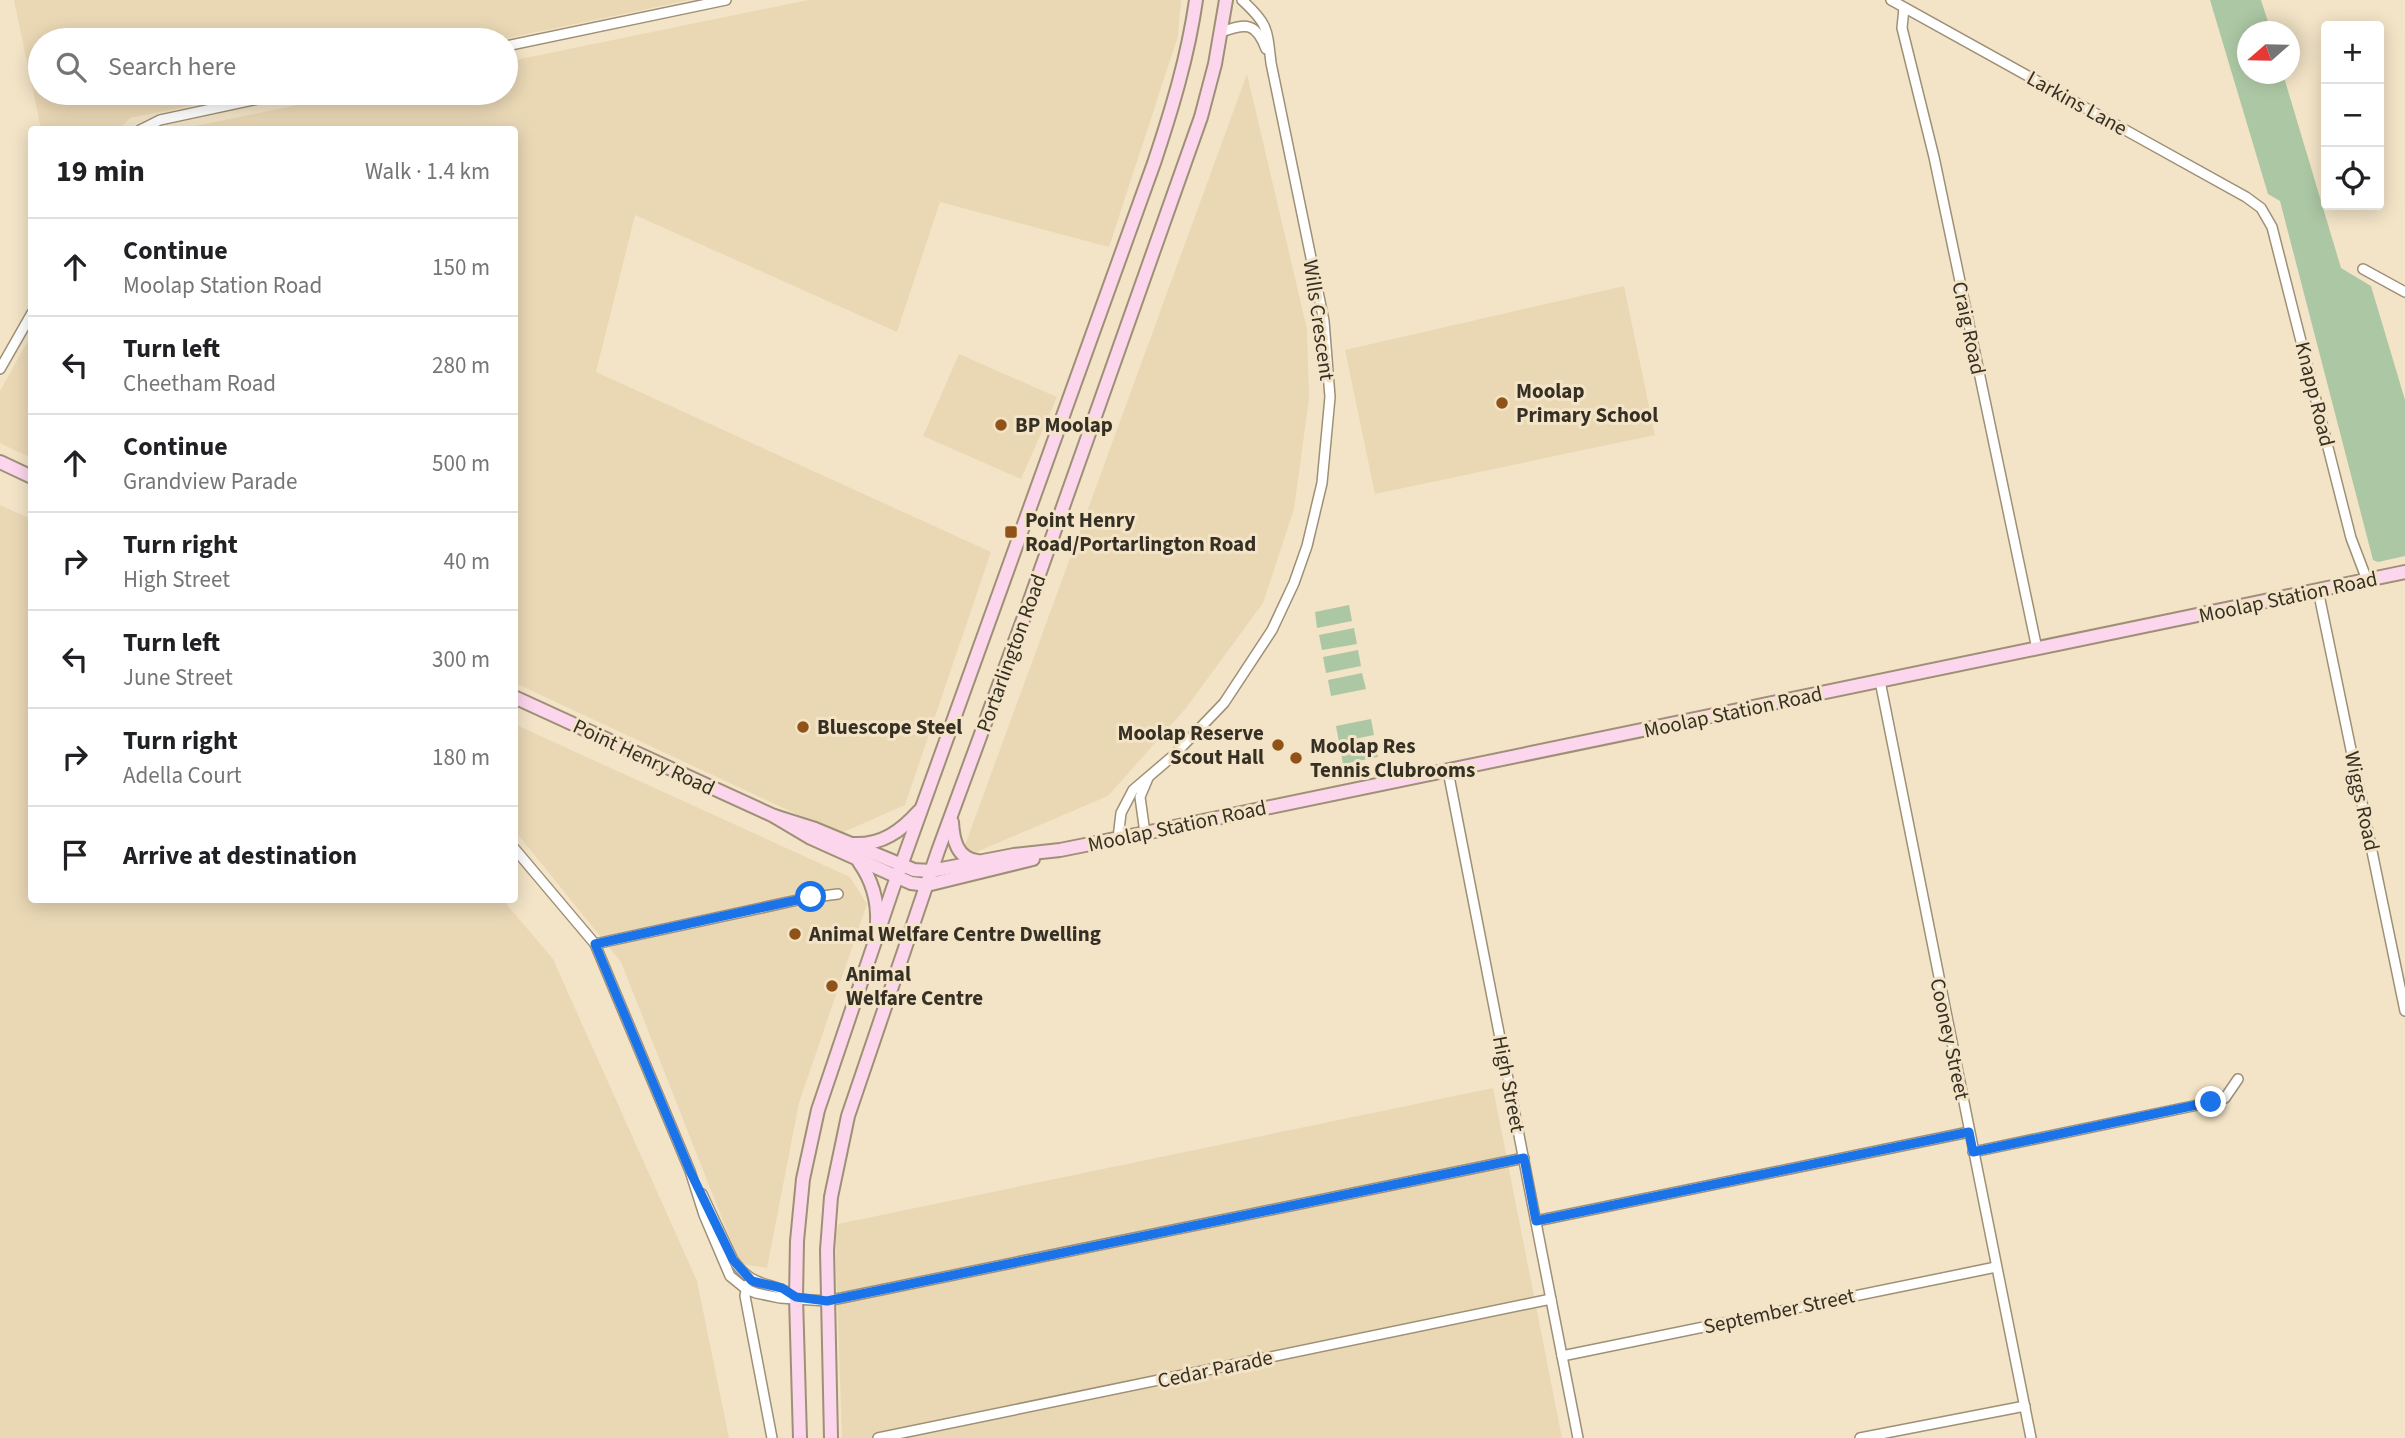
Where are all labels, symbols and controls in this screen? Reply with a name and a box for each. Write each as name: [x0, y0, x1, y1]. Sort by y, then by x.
north arrow: [2237, 21, 2300, 84]
map controls: [2321, 21, 2384, 210]
button: +: [2321, 21, 2384, 84]
search box: [28, 28, 518, 105]
icon: search: [52, 48, 90, 86]
text: Search here: [108, 48, 236, 85]
street label: Larkins Lane: [2021, 63, 2133, 143]
button: −: [2321, 84, 2384, 147]
button: locate: [2321, 147, 2384, 210]
text: 19 min: [56, 150, 145, 193]
text: Walk · 1.4 km: [365, 155, 490, 188]
text: Continue: [123, 232, 228, 269]
icon: ahead: [56, 248, 94, 286]
text: 150 m: [432, 251, 490, 284]
street label: Wills Crescent: [1296, 258, 1342, 382]
text: Moolap Station Road: [123, 269, 322, 302]
street label: Craig Road: [1945, 279, 1993, 377]
text: Turn left: [123, 330, 220, 367]
street label: Knapp Road: [2288, 339, 2342, 449]
icon: left: [56, 346, 94, 384]
text: 280 m: [432, 349, 490, 382]
text: Cheetham Road: [123, 367, 276, 400]
place label: Moolap Primary School: [1516, 376, 1658, 430]
marker: Moolap Primary School: [1494, 395, 1510, 411]
place label: BP Moolap: [1015, 410, 1113, 440]
marker: BP Moolap: [993, 417, 1009, 433]
text: Continue: [123, 428, 228, 465]
icon: ahead: [56, 444, 94, 482]
text: 500 m: [432, 447, 490, 480]
text: Grandview Parade: [123, 465, 297, 498]
place label: Point Henry Road/Portarlington Road: [1025, 505, 1256, 559]
marker: Point Henry Road/Portarlington Road: [1003, 524, 1019, 540]
text: Turn right: [123, 526, 238, 563]
icon: right: [56, 542, 94, 580]
text: 40 m: [443, 545, 490, 578]
text: High Street: [123, 563, 230, 596]
street label: Moolap Station Road: [2196, 563, 2380, 631]
street label: Portarlington Road: [968, 570, 1054, 736]
text: Turn left: [123, 624, 220, 661]
icon: left: [56, 640, 94, 678]
text: 300 m: [432, 643, 490, 676]
text: June Street: [123, 661, 233, 694]
street label: Moolap Station Road: [1641, 678, 1825, 746]
street label: Point Henry Road: [568, 711, 720, 803]
place label: Bluescope Steel: [817, 712, 962, 742]
place label: Moolap Reserve Scout Hall: [1117, 718, 1264, 772]
marker: Bluescope Steel: [795, 719, 811, 735]
text: Turn right: [123, 722, 238, 759]
place label: Moolap Res Tennis Clubrooms: [1310, 731, 1475, 785]
marker: Moolap Reserve Scout Hall: [1270, 737, 1286, 753]
icon: right: [56, 738, 94, 776]
text: 180 m: [432, 741, 490, 774]
street label: Wiggs Road: [2337, 749, 2387, 853]
marker: Moolap Res Tennis Clubrooms: [1288, 750, 1304, 766]
text: Adella Court: [123, 759, 241, 792]
street label: Moolap Station Road: [1085, 792, 1269, 860]
icon: arrive: [56, 836, 94, 874]
text: Arrive at destination: [123, 837, 357, 874]
route start: [795, 881, 826, 912]
place label: Animal Welfare Centre Dwelling: [808, 919, 1101, 949]
marker: Animal Welfare Centre Dwelling: [787, 926, 803, 942]
place label: Animal Welfare Centre: [845, 959, 983, 1013]
street label: Cooney Street: [1923, 976, 1977, 1102]
marker: Animal Welfare Centre: [824, 978, 840, 994]
street label: High Street: [1485, 1033, 1533, 1135]
route end: [2195, 1086, 2226, 1117]
street label: September Street: [1701, 1280, 1857, 1342]
street label: Cedar Parade: [1155, 1342, 1275, 1396]

